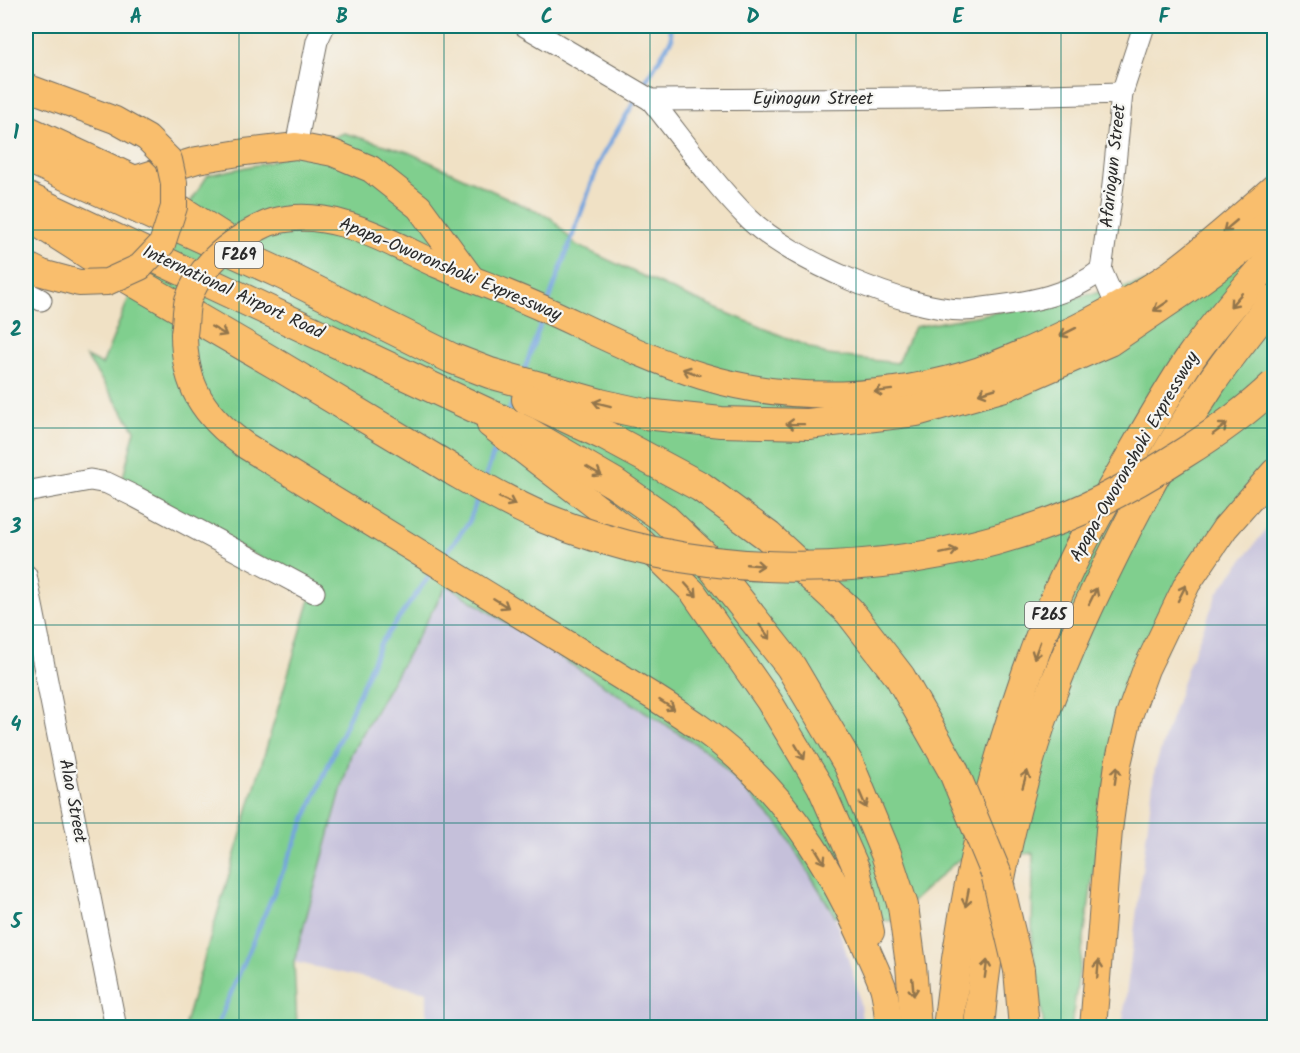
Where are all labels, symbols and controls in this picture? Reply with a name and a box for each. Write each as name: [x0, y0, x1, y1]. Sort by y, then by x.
text: A: [130, 2, 142, 34]
text: B: [336, 2, 348, 34]
text: C: [541, 2, 553, 34]
text: D: [746, 2, 760, 34]
text: E: [952, 2, 964, 34]
text: F: [1159, 2, 1171, 34]
street label: Eyinogun Street: [753, 85, 874, 114]
street label: Afariogun Street: [1093, 102, 1135, 229]
text: 1: [13, 118, 19, 150]
street label: Apapa-Oworonshoki Expressway: [334, 210, 566, 330]
one-way arrow: [1222, 219, 1238, 232]
street label: International Airport Road: [137, 238, 330, 348]
road number: F269: [215, 242, 263, 268]
one-way arrow: [1229, 292, 1243, 307]
one-way arrow: [1153, 300, 1170, 312]
text: 2: [10, 315, 22, 347]
one-way arrow: [210, 325, 227, 337]
one-way arrow: [1059, 327, 1077, 338]
street label: Apapa-Oworonshoki Expressway: [1063, 346, 1208, 568]
one-way arrow: [682, 366, 701, 377]
one-way arrow: [873, 385, 893, 396]
one-way arrow: [978, 386, 997, 397]
one-way arrow: [593, 398, 612, 410]
one-way arrow: [786, 418, 806, 430]
one-way arrow: [1212, 423, 1228, 436]
one-way arrow: [585, 465, 602, 477]
one-way arrow: [497, 495, 515, 507]
text: 3: [10, 512, 22, 544]
one-way arrow: [939, 545, 958, 557]
one-way arrow: [744, 560, 764, 571]
one-way arrow: [684, 583, 698, 598]
one-way arrow: [1177, 584, 1188, 602]
one-way arrow: [1088, 588, 1099, 606]
one-way arrow: [492, 597, 509, 609]
road number: F265: [1025, 602, 1073, 628]
one-way arrow: [758, 624, 771, 640]
one-way arrow: [1030, 640, 1041, 659]
one-way arrow: [658, 700, 675, 712]
text: 4: [11, 710, 22, 742]
one-way arrow: [794, 743, 806, 760]
street label: Alao Street: [50, 757, 95, 846]
one-way arrow: [1111, 766, 1122, 786]
one-way arrow: [1020, 770, 1031, 789]
one-way arrow: [858, 790, 870, 808]
one-way arrow: [814, 847, 826, 864]
one-way arrow: [961, 888, 972, 908]
text: 5: [10, 907, 23, 939]
one-way arrow: [980, 960, 991, 980]
one-way arrow: [1093, 960, 1104, 980]
one-way arrow: [908, 977, 919, 996]

